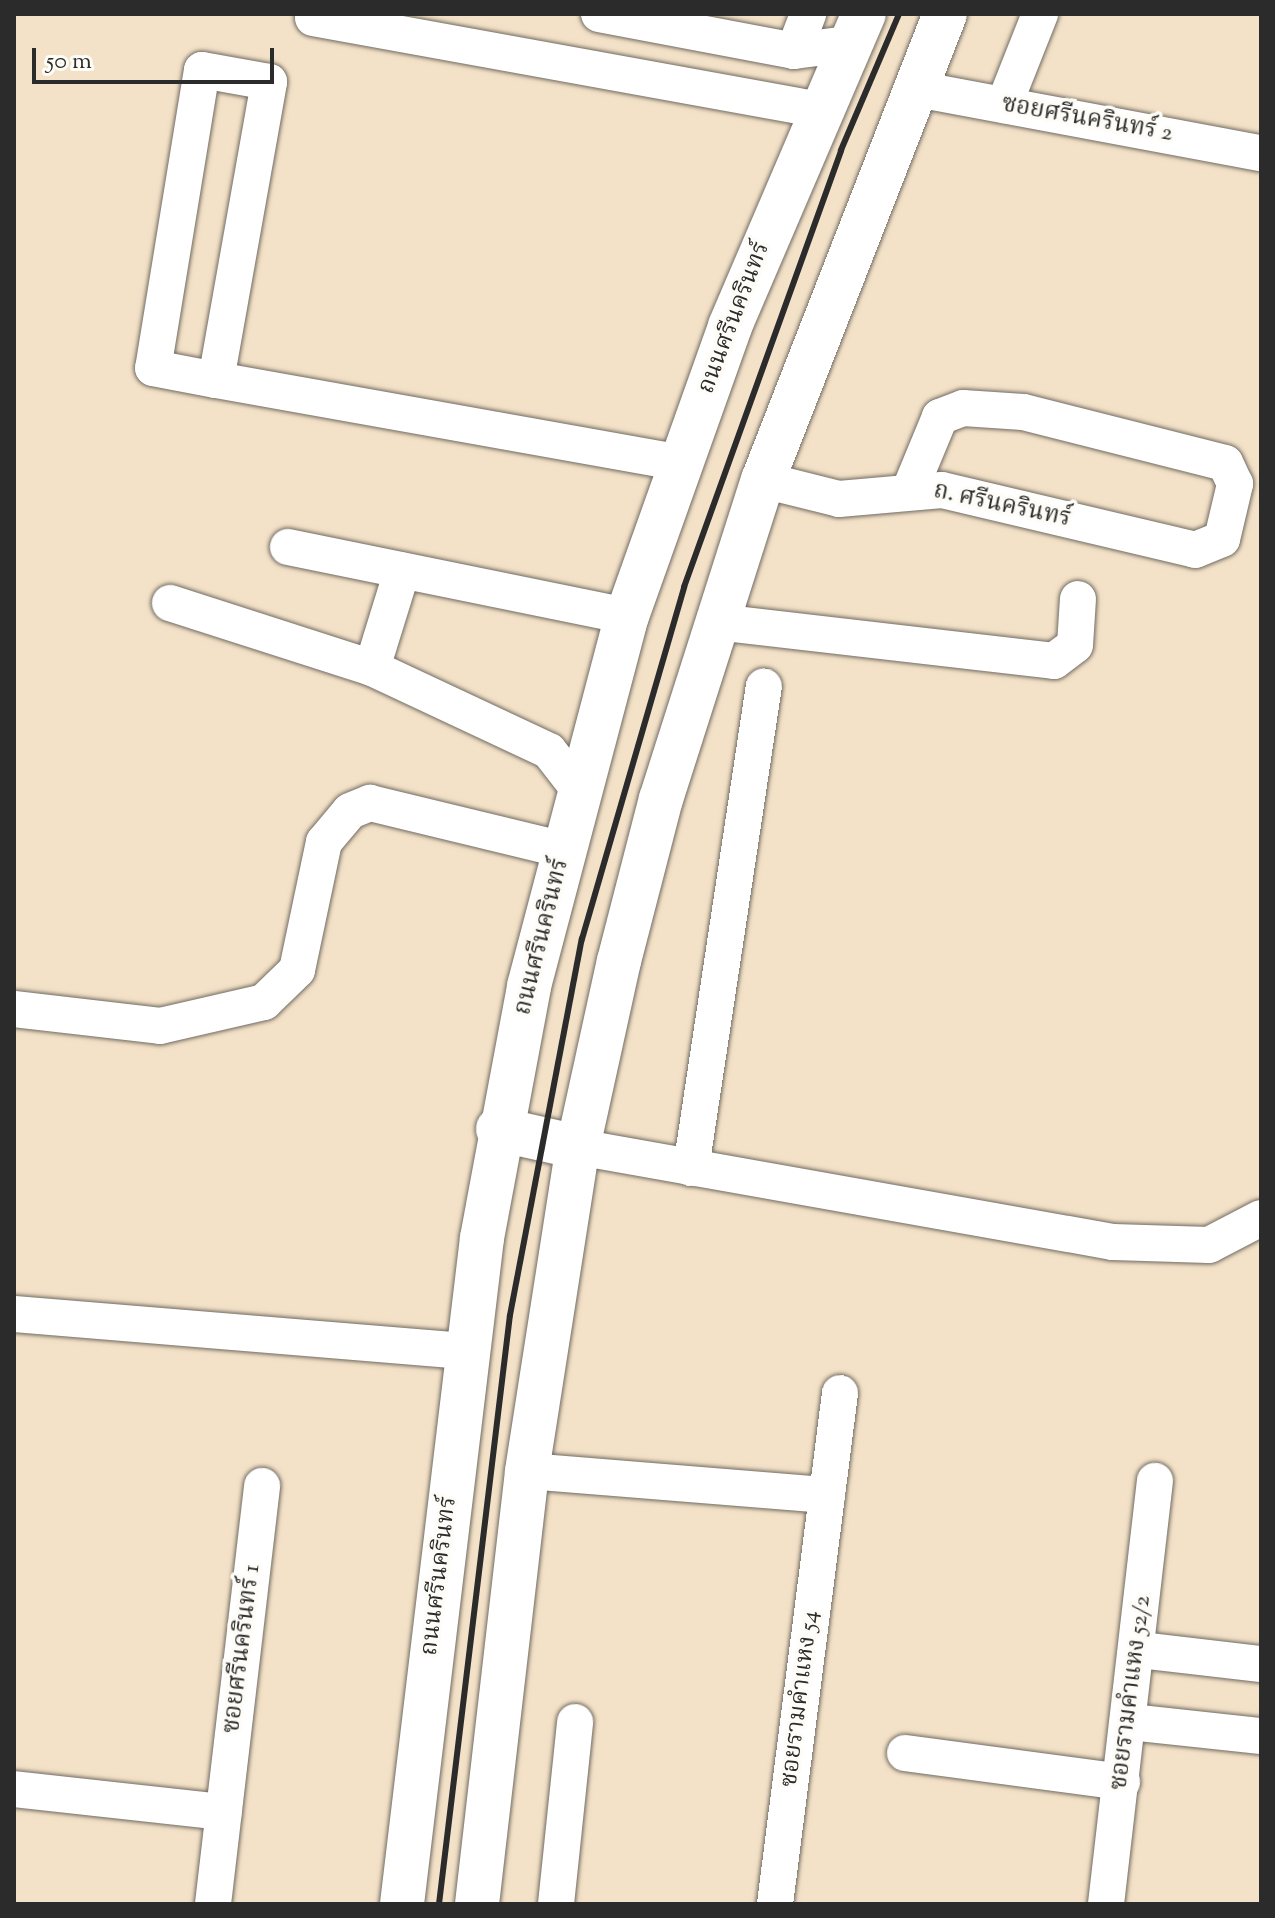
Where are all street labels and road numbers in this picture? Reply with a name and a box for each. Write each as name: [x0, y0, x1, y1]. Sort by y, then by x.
street label: ซอยศรีนครินทร์ 2: [999, 91, 1175, 149]
street label: ถนนศรีนครินทร์: [693, 238, 777, 398]
street label: ถ. ศรีนครินทร์: [931, 477, 1073, 535]
street label: ถนนศรีนครินทร์: [510, 856, 576, 1018]
street label: ถนนศรีนครินทร์: [416, 1495, 464, 1657]
street label: ซอยศรีนครินทร์ 1: [218, 1563, 268, 1735]
street label: ซอยรามคำแหง 52/2: [1106, 1594, 1158, 1792]
street label: ซอยรามคำแหง 54: [776, 1609, 826, 1789]

